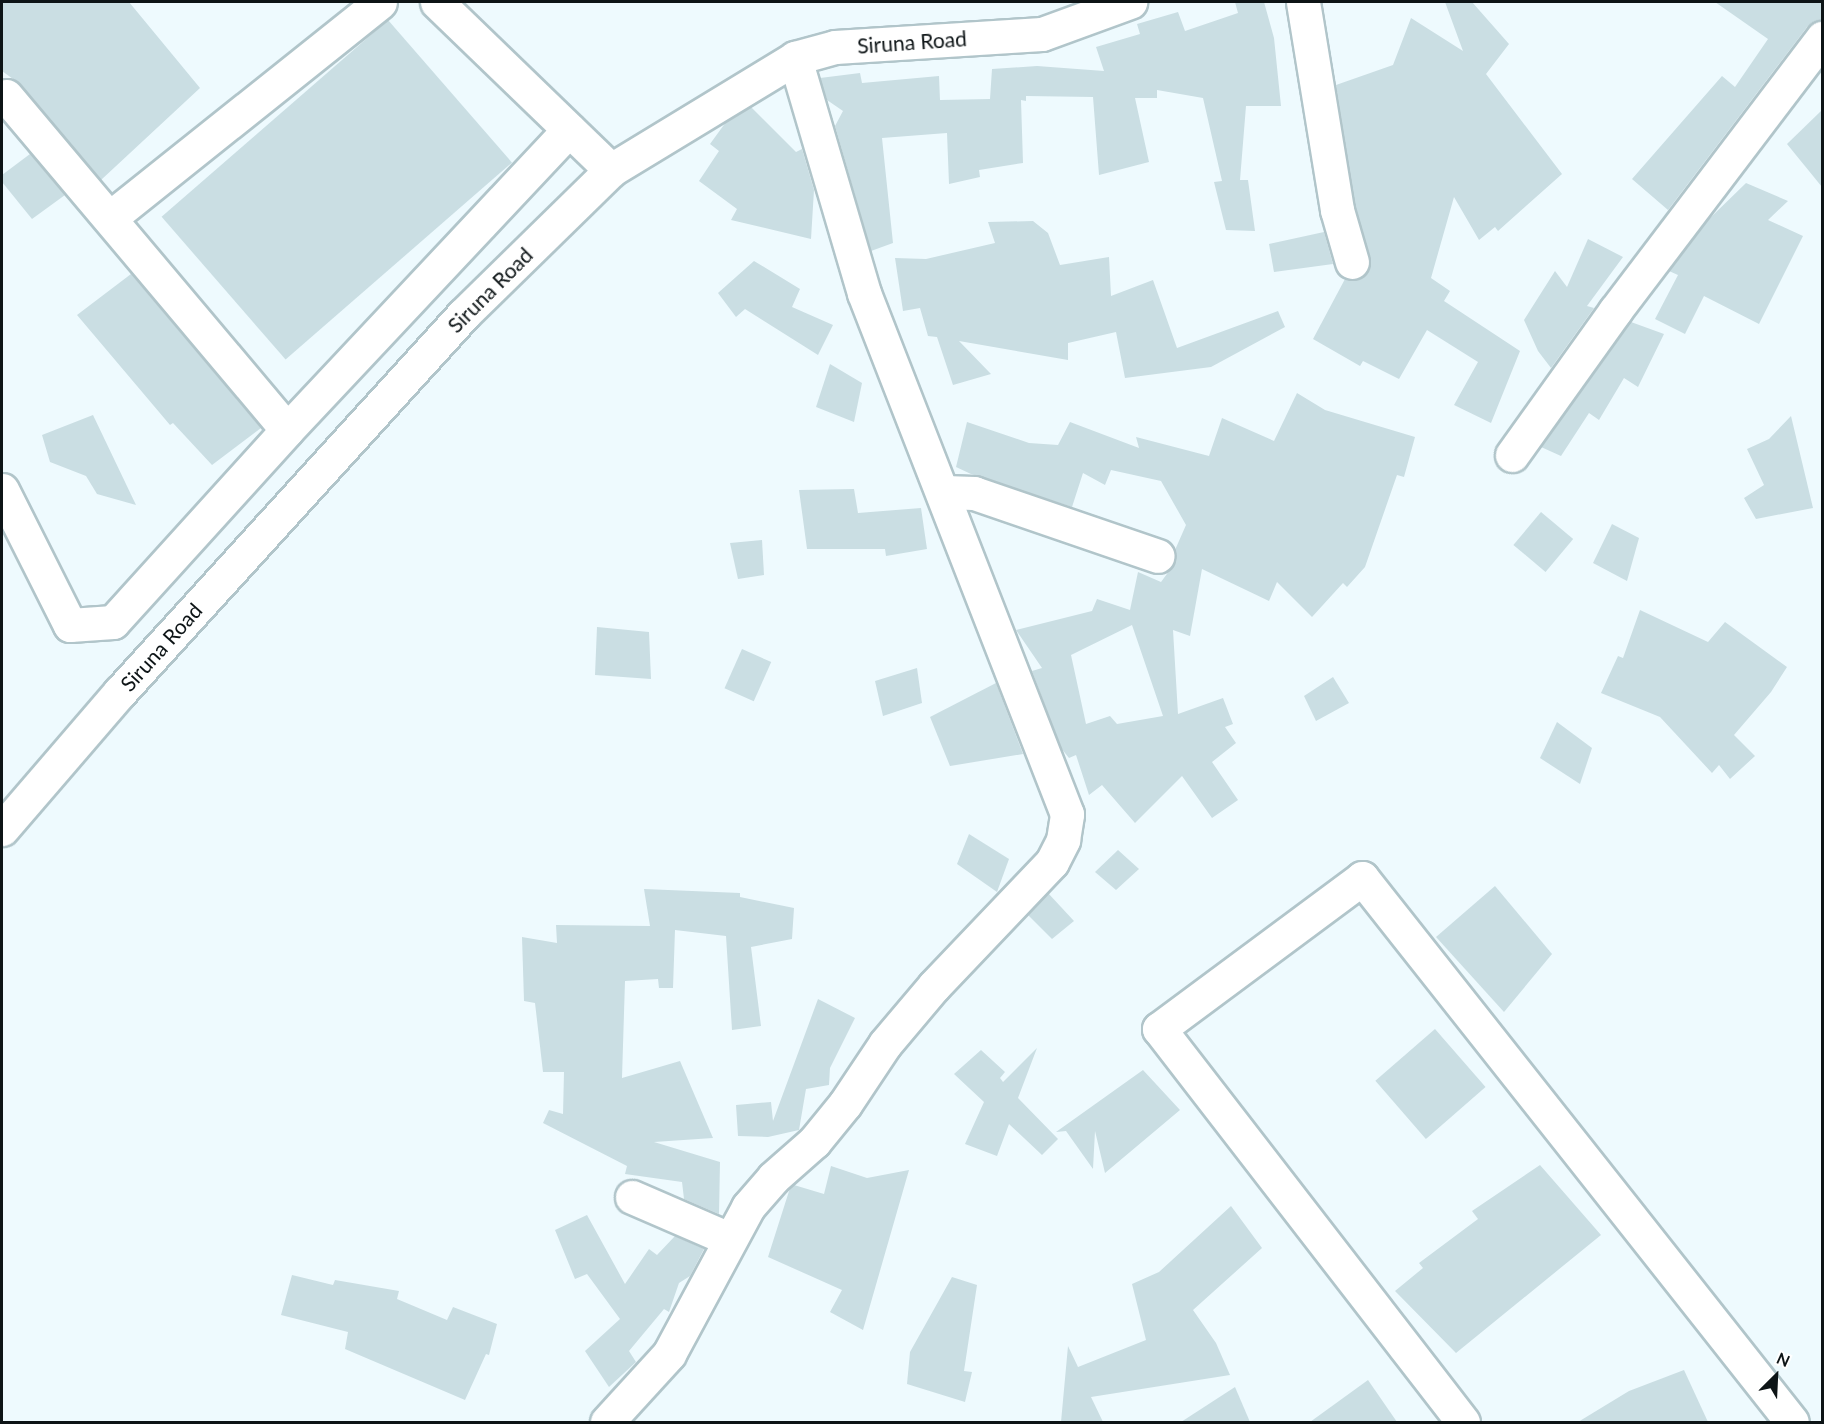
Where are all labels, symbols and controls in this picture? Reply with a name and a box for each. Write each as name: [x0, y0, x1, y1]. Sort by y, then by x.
street label: Siruna Road: [856, 26, 968, 58]
street label: Siruna Road: [442, 242, 538, 338]
street label: Siruna Road: [115, 598, 207, 696]
north arrow: [1746, 1346, 1806, 1406]
text: N: [1774, 1348, 1793, 1370]

